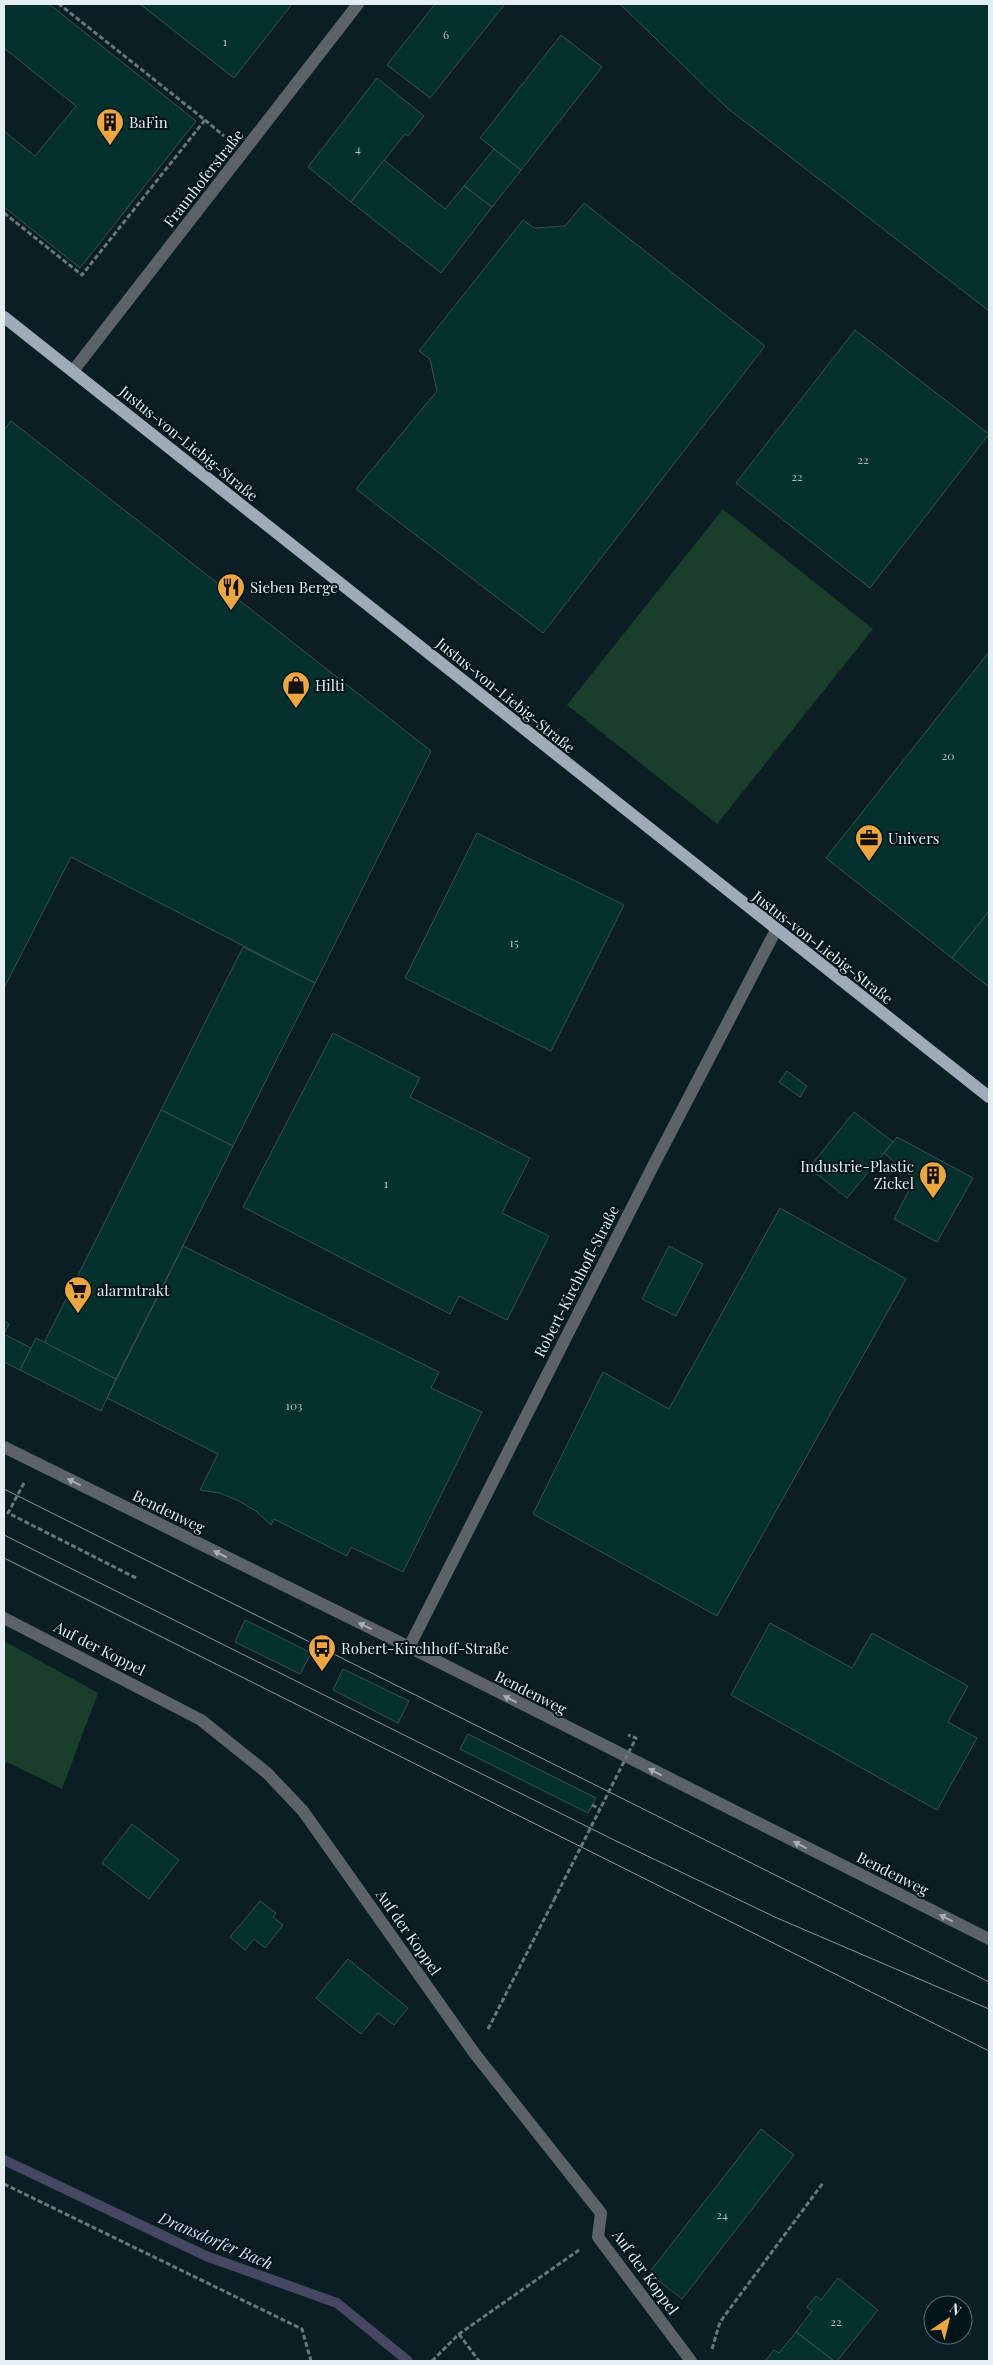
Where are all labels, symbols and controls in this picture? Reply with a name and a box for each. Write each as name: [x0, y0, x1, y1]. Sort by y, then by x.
house number: 6: [443, 26, 449, 42]
house number: 1: [223, 33, 228, 49]
building icon: BaFin: [95, 107, 125, 146]
place label: BaFin: [129, 112, 168, 132]
street label: Fraunhoferstraße: [159, 125, 247, 231]
house number: 4: [355, 140, 361, 156]
street label: Justus-von-Liebig-Straße: [115, 380, 262, 505]
house number: 22: [857, 451, 869, 467]
house number: 22: [791, 468, 803, 484]
restaurant icon: Sieben Berge: [216, 572, 246, 611]
place label: Sieben Berge: [250, 577, 338, 597]
street label: Justus-von-Liebig-Straße: [432, 632, 579, 757]
shop icon: Hilti: [281, 670, 311, 709]
place label: Hilti: [315, 675, 345, 695]
house number: 20: [942, 747, 954, 763]
office icon: Univers: [854, 823, 884, 862]
place label: Univers: [888, 828, 940, 848]
street label: Justus-von-Liebig-Straße: [748, 885, 897, 1008]
house number: 15: [509, 934, 519, 950]
place label: Industrie-Plastic Zickel: [800, 1156, 914, 1193]
building icon: Industrie-Plastic Zickel: [918, 1160, 948, 1199]
house number: 1: [384, 1175, 389, 1191]
street label: Robert-Kirchhoff-Straße: [529, 1202, 623, 1360]
supermarket icon: alarmtrakt: [63, 1275, 93, 1314]
place label: alarmtrakt: [97, 1280, 170, 1300]
house number: 103: [285, 1397, 303, 1413]
one-way arrow: [67, 1478, 81, 1486]
street label: Bendenweg: [130, 1485, 208, 1537]
one-way arrow: [212, 1550, 227, 1558]
street label: Auf der Koppel: [50, 1616, 149, 1680]
one-way arrow: [358, 1622, 372, 1630]
bus stop icon: Robert-Kirchhoff-Straße: [307, 1633, 337, 1672]
place label: Robert-Kirchhoff-Straße: [341, 1638, 509, 1658]
street label: Bendenweg: [492, 1665, 570, 1719]
one-way arrow: [503, 1695, 517, 1703]
one-way arrow: [648, 1768, 662, 1776]
one-way arrow: [793, 1841, 808, 1849]
street label: Bendenweg: [854, 1846, 932, 1900]
street label: Auf der Koppel: [372, 1884, 446, 1979]
one-way arrow: [938, 1913, 953, 1922]
water label: Dransdorfer Bach: [155, 2206, 276, 2273]
house number: 24: [716, 2206, 728, 2222]
street label: Auf der Koppel: [608, 2225, 684, 2318]
north arrow: [923, 2295, 973, 2345]
text: N: [946, 2298, 965, 2320]
house number: 22: [830, 2313, 842, 2329]

